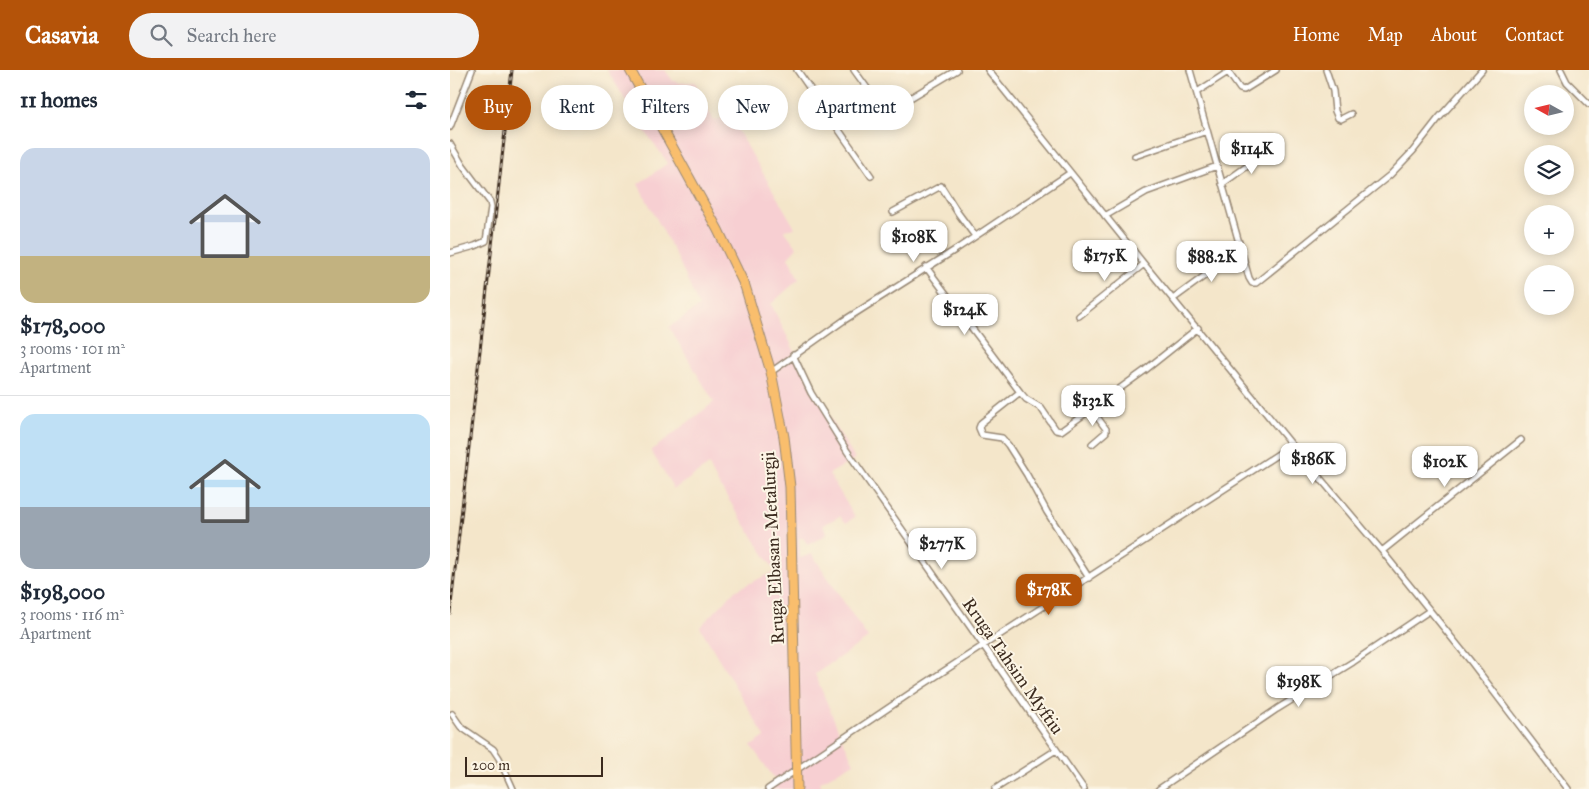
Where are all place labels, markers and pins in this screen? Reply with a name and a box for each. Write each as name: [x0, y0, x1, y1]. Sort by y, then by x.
pin: $114K: [1217, 132, 1287, 175]
pin: $108K: [879, 220, 949, 263]
pin: $175K: [1070, 240, 1140, 282]
pin: $88.2K: [1171, 240, 1253, 283]
pin: $124K: [930, 294, 1000, 336]
pin: $132K: [1058, 384, 1128, 427]
pin: $186K: [1278, 442, 1348, 485]
pin: $102K: [1410, 446, 1480, 488]
pin: $277K: [907, 528, 977, 570]
pin: $178K: [1014, 574, 1084, 616]
pin: $198K: [1264, 666, 1334, 708]

